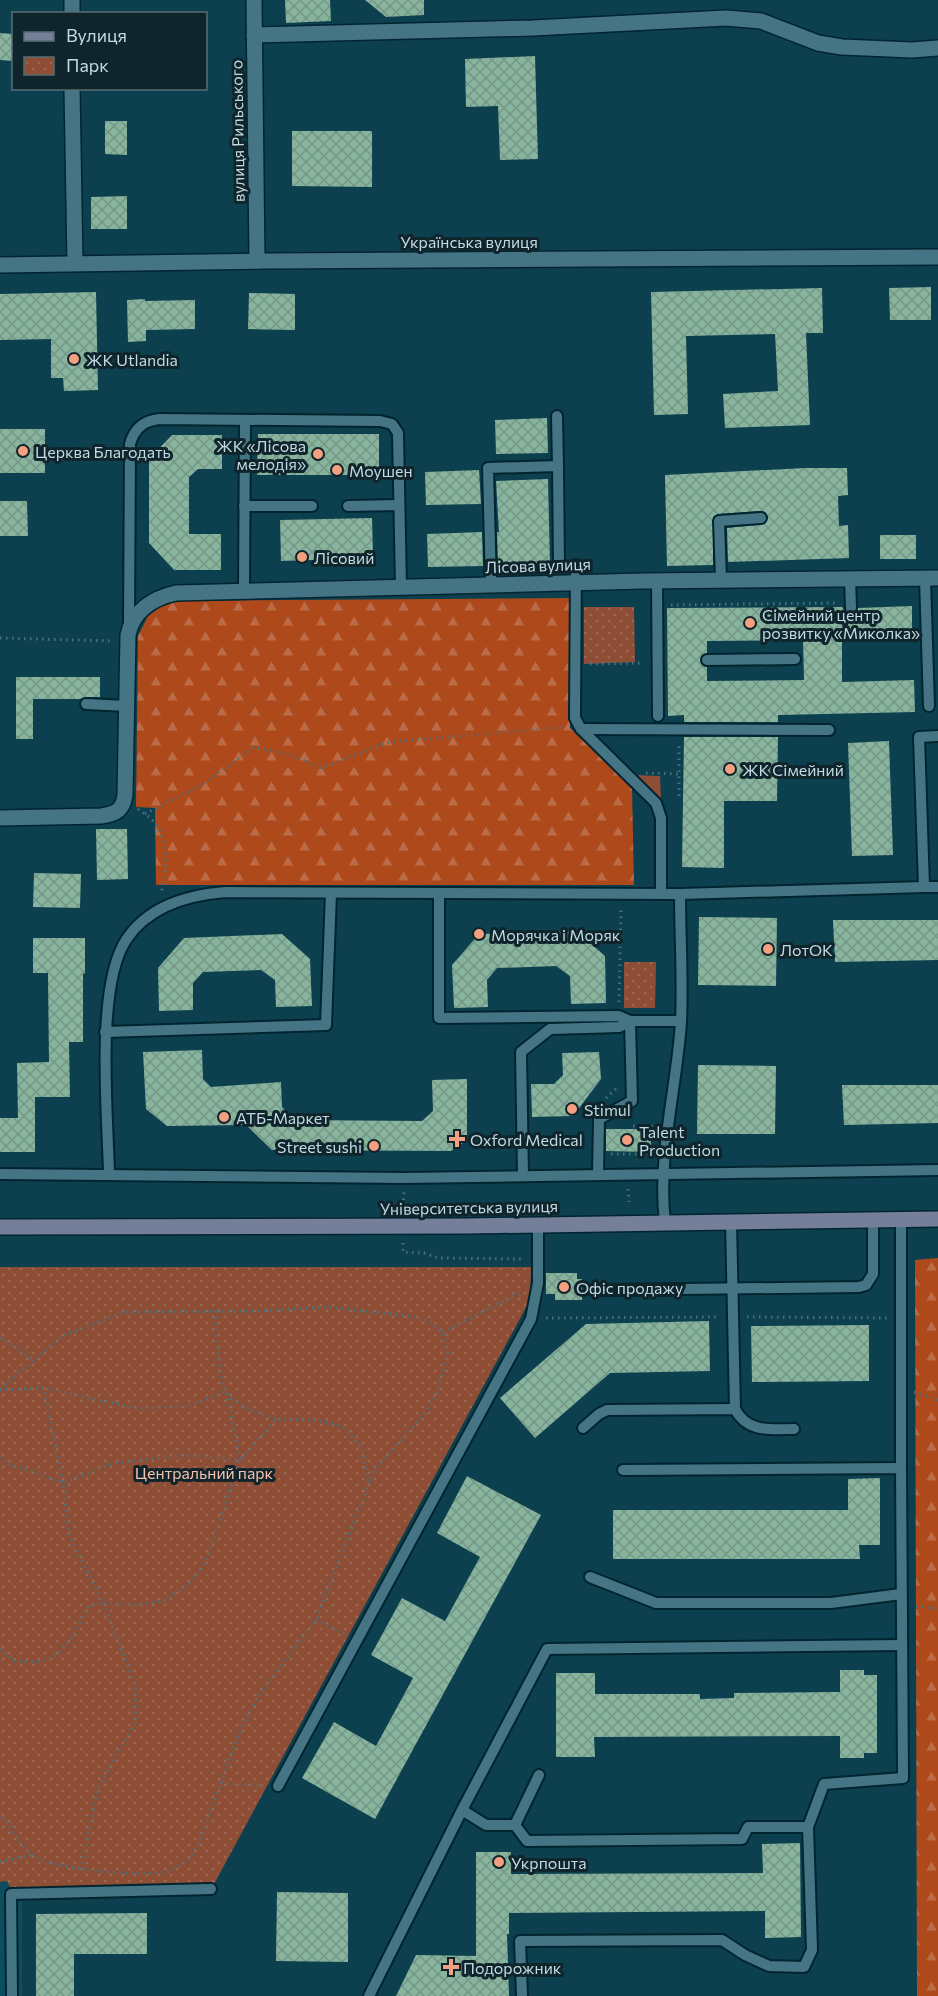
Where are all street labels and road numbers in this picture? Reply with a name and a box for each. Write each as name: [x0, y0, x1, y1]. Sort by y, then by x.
street label: вулиця Рильського: [226, 60, 248, 202]
street label: Українська вулиця: [400, 232, 538, 251]
street label: Лісова вулиця: [485, 554, 591, 576]
street label: Університетська вулиця: [380, 1196, 558, 1218]

